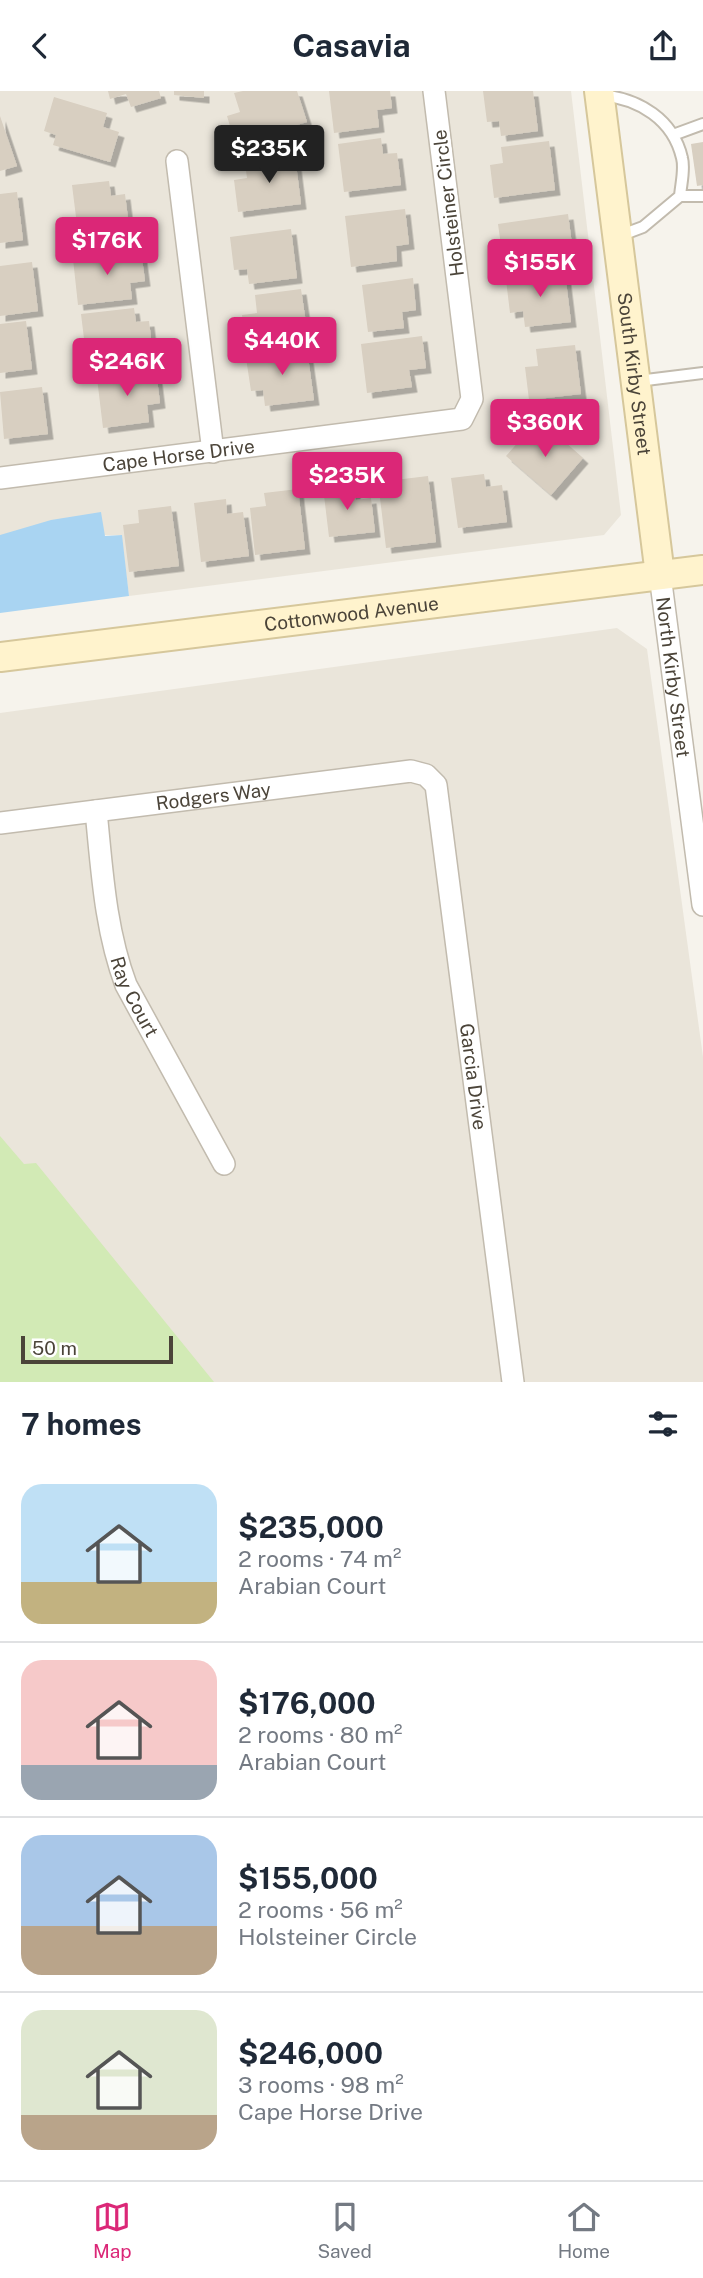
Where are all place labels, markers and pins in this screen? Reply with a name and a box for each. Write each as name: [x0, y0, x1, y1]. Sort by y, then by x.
pin: $235K: [220, 125, 318, 185]
pin: $176K: [58, 218, 156, 277]
pin: $155K: [491, 239, 589, 299]
pin: $440K: [233, 317, 331, 377]
pin: $246K: [78, 338, 176, 398]
pin: $360K: [496, 399, 594, 459]
pin: $235K: [298, 453, 396, 512]

